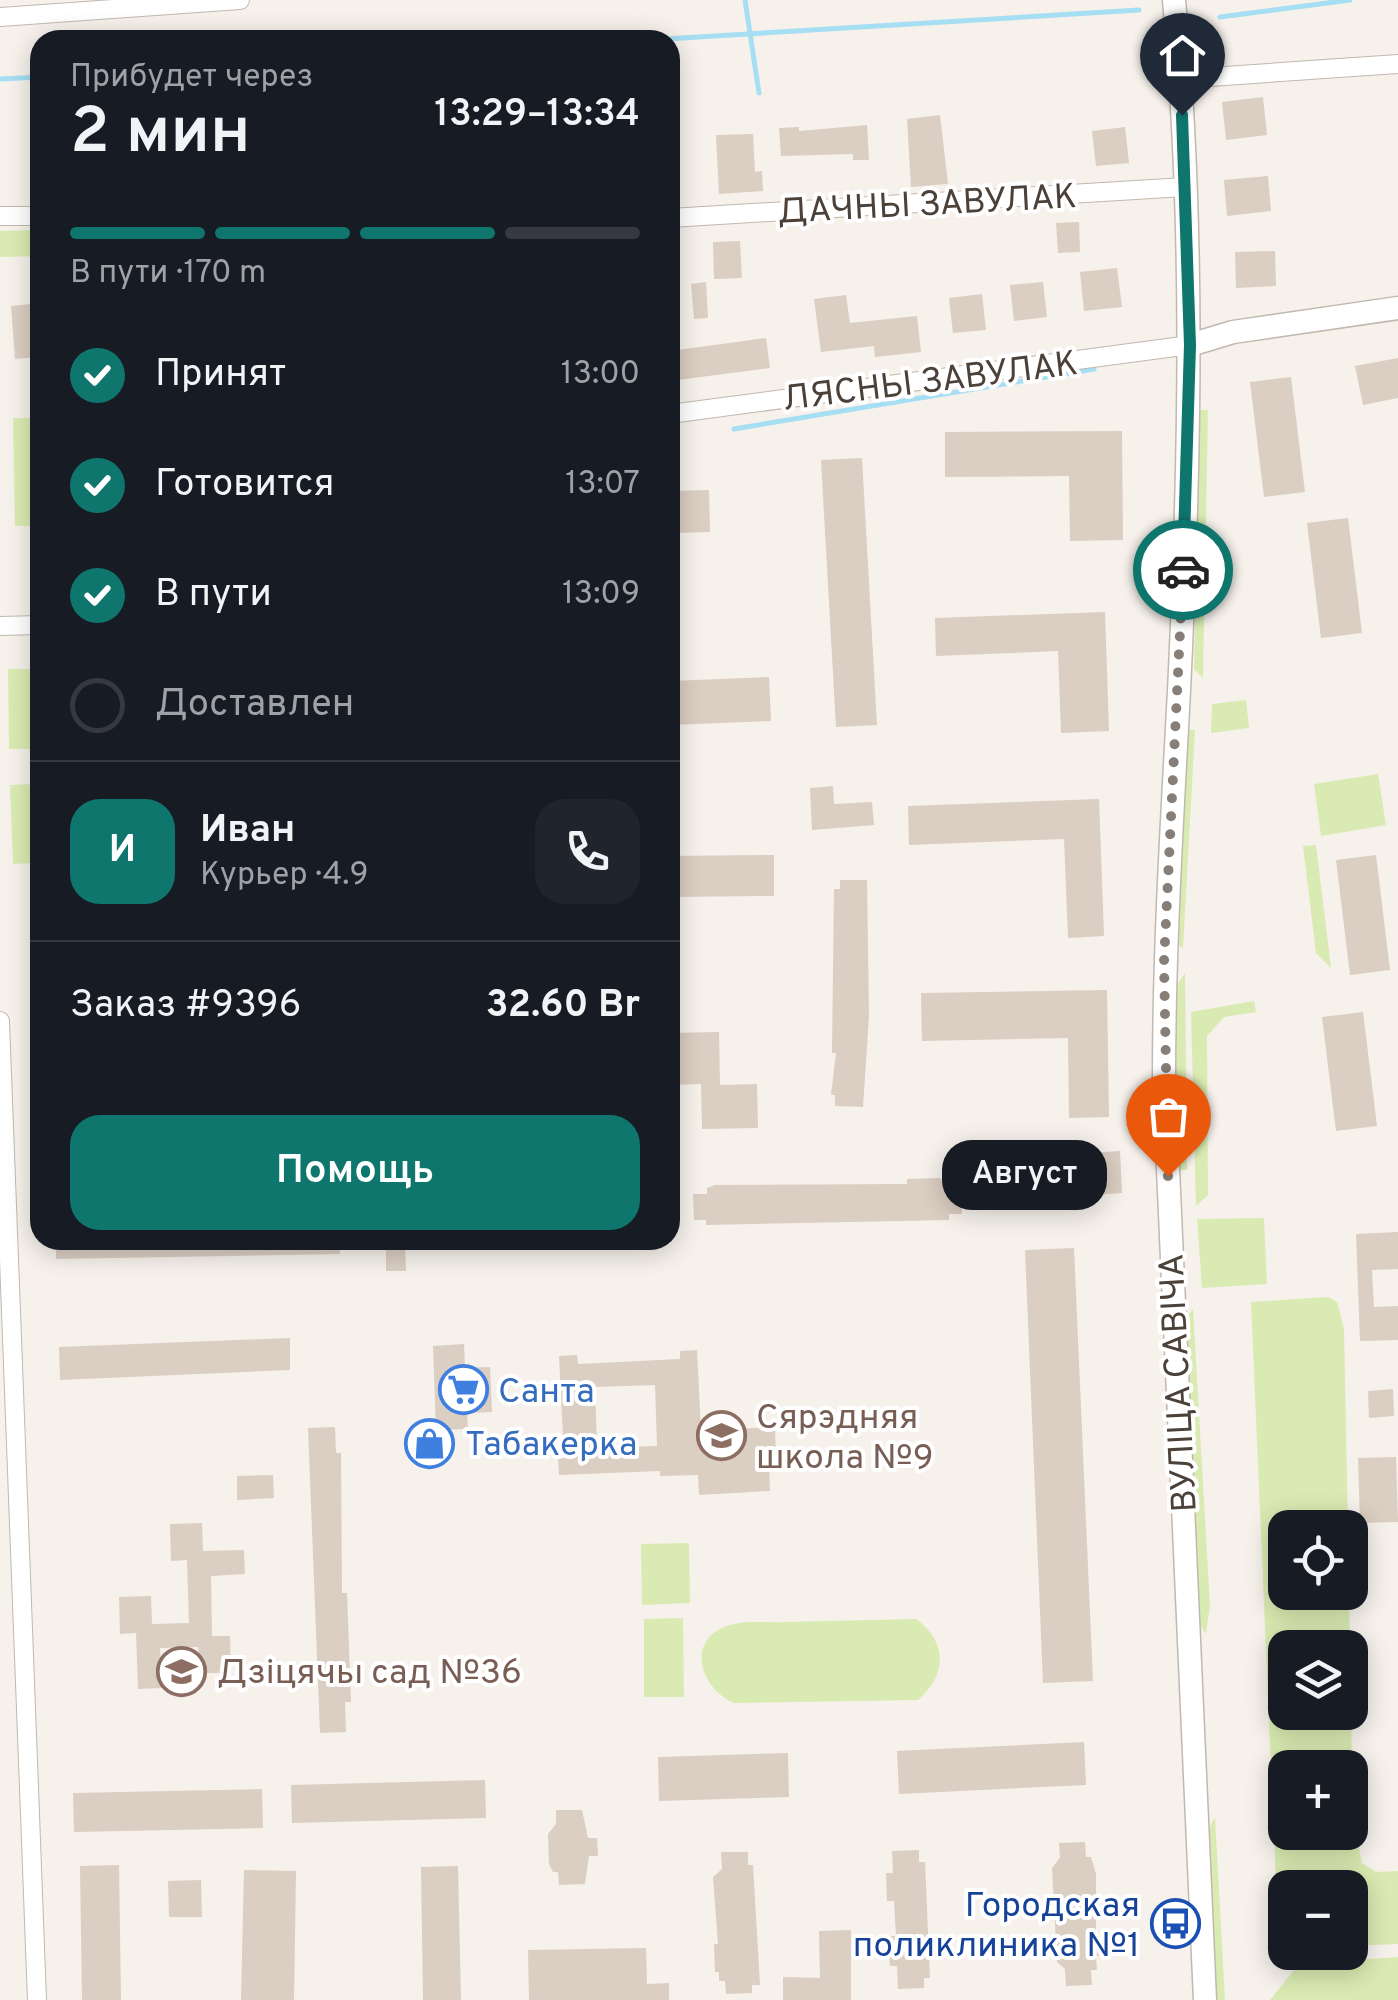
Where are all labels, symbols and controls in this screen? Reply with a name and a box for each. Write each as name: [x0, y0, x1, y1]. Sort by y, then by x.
pin: [1140, 13, 1225, 116]
icon: home: [1155, 28, 1210, 83]
text: Прибудет через: [70, 58, 313, 98]
text: 13:29–13:34: [434, 91, 640, 140]
text: 2 мин: [70, 94, 251, 176]
street label: ДАЧНЫ ЗАВУЛАК: [776, 176, 1078, 236]
text: В пути · 170 m: [70, 254, 266, 294]
street label: ЛЯСНЫ ЗАВУЛАК: [780, 343, 1081, 423]
icon: check: [70, 348, 125, 403]
text: Принят: [155, 351, 286, 400]
text: 13:00: [561, 355, 640, 395]
icon: check: [70, 458, 125, 513]
text: Готовится: [155, 461, 334, 510]
text: 13:07: [565, 465, 640, 505]
courier: [1133, 520, 1233, 620]
icon: car: [1156, 543, 1211, 598]
icon: check: [70, 568, 125, 623]
text: В пути: [155, 571, 272, 620]
text: 13:09: [562, 575, 640, 615]
text: Доставлен: [155, 681, 354, 730]
button: phone: [535, 799, 640, 904]
text: Иван: [200, 807, 295, 856]
text: И: [109, 827, 136, 876]
text: Курьер · 4.9: [200, 856, 369, 896]
text: Заказ #9396: [70, 982, 301, 1031]
text: 32.60 Br: [486, 982, 640, 1031]
pin: [1126, 1074, 1211, 1177]
icon: bag: [1141, 1089, 1196, 1144]
button: Помощь: [70, 1115, 640, 1230]
callout: Август: [943, 1141, 1108, 1211]
text: Август: [972, 1155, 1077, 1195]
street label: ВУЛІЦА САВІЧА: [1151, 1252, 1209, 1513]
supermarket icon: Санта: [437, 1364, 489, 1416]
place label: Санта: [498, 1371, 595, 1415]
place label: Сярэдняя школа №9: [756, 1397, 934, 1481]
school or university icon: Сярэдняя школа №9: [695, 1410, 747, 1462]
shop icon: Табакерка: [404, 1417, 456, 1469]
place label: Табакерка: [465, 1424, 637, 1468]
map controls: [1268, 1510, 1368, 1970]
button: locate: [1268, 1510, 1368, 1610]
button: layers: [1268, 1630, 1368, 1730]
school or university icon: Дзіцячы сад №36: [156, 1645, 208, 1697]
place label: Дзіцячы сад №36: [217, 1652, 522, 1696]
button: +: [1268, 1750, 1368, 1850]
button: −: [1268, 1870, 1368, 1970]
place label: Городская поликлиника №1: [853, 1885, 1140, 1969]
bus stop icon: Городская поликлиника №1: [1149, 1898, 1201, 1950]

